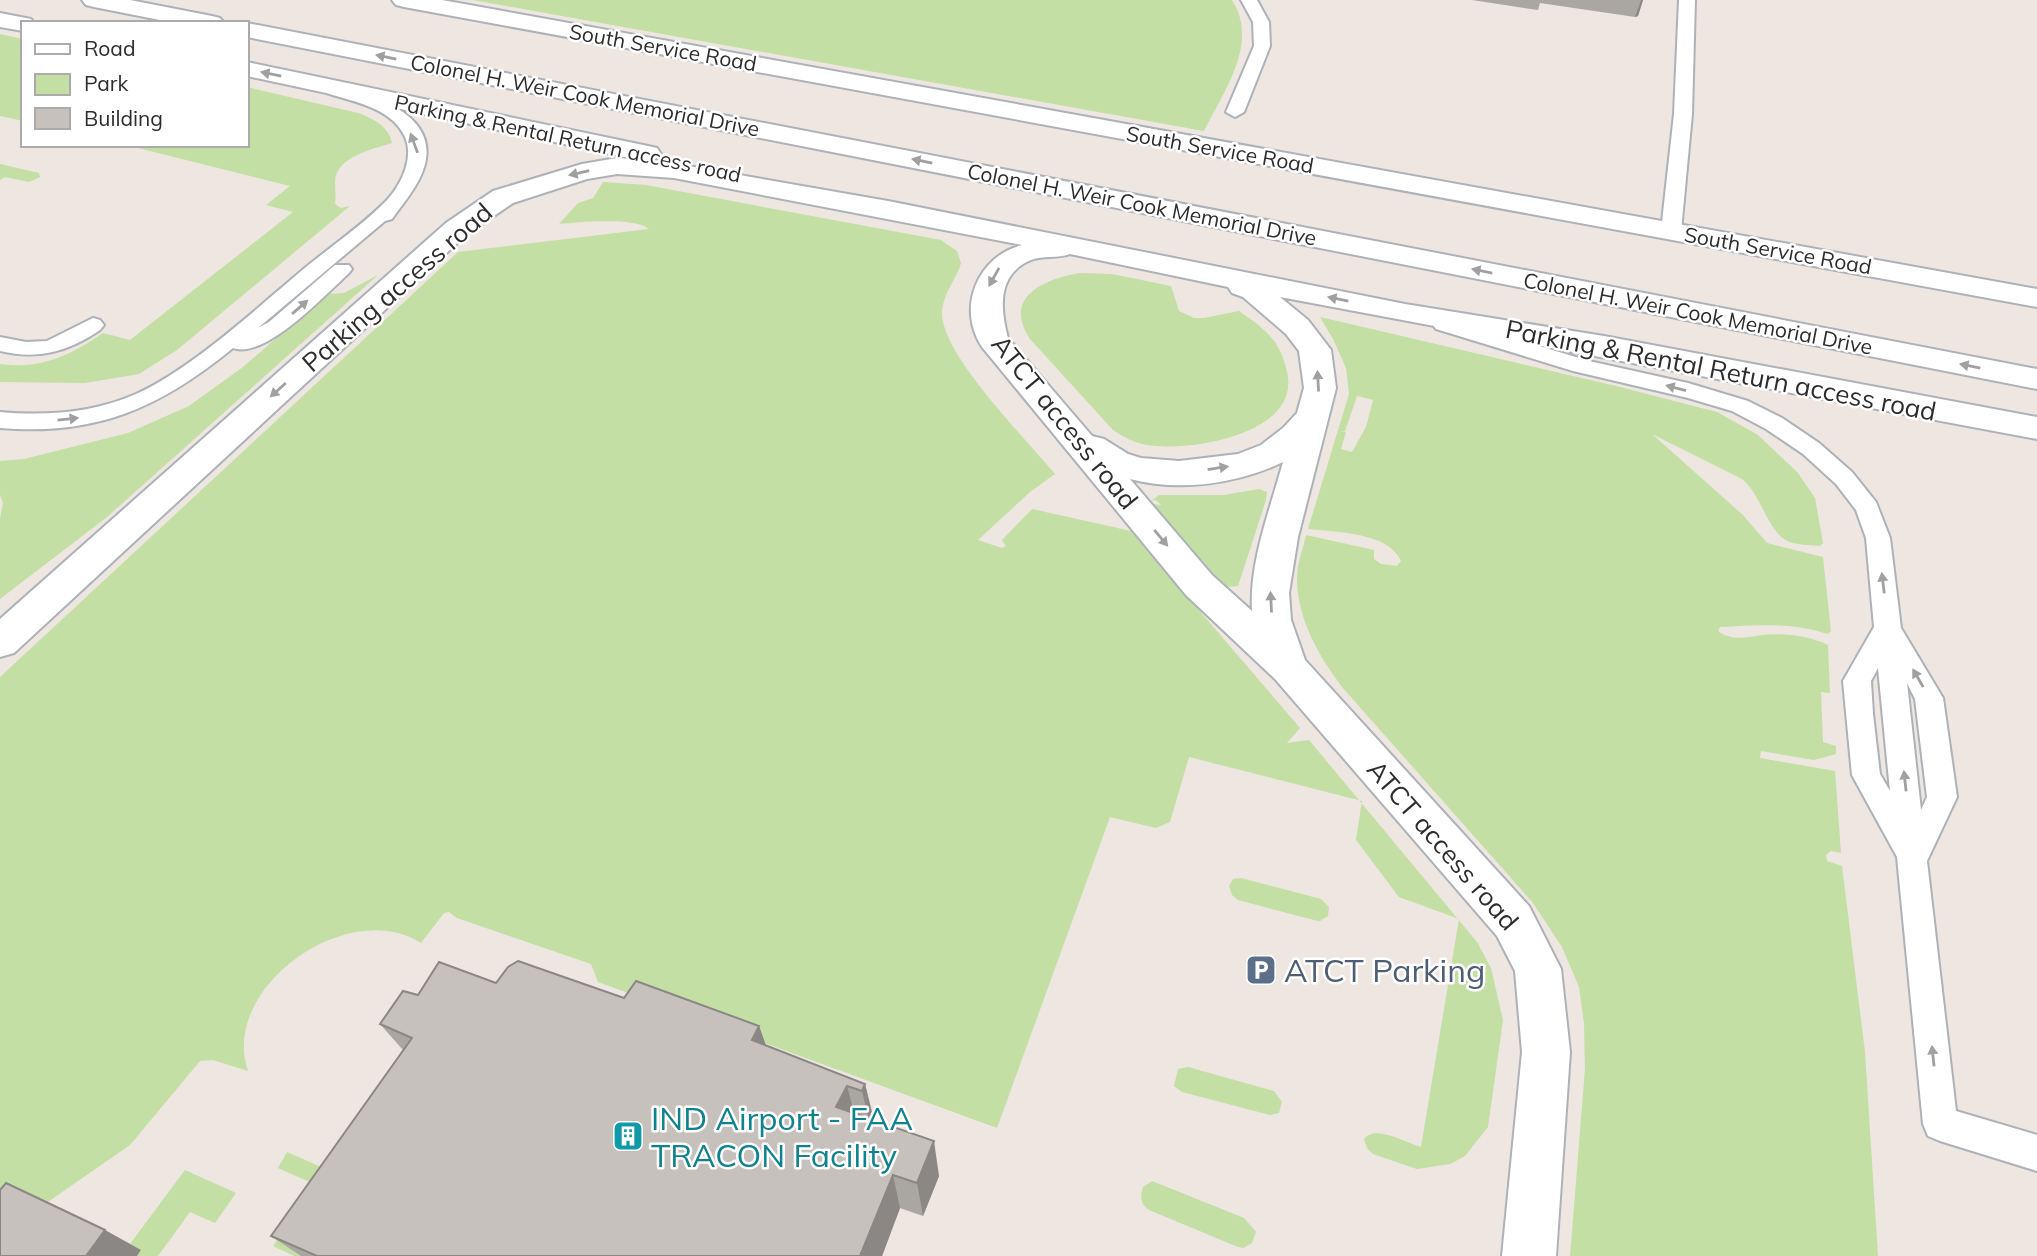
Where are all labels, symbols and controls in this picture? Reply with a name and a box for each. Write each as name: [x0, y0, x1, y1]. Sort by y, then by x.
street label: South Service Road: [567, 18, 759, 76]
legend: [21, 21, 248, 147]
text: Road: [84, 35, 135, 61]
street label: Colonel H. Weir Cook Memorial Drive: [408, 48, 762, 142]
one-way arrow: [375, 51, 397, 62]
one-way arrow: [260, 68, 282, 79]
text: Park: [84, 70, 128, 96]
street label: Parking & Rental Return access road: [392, 89, 744, 187]
text: Building: [84, 105, 163, 131]
street label: South Service Road: [1124, 120, 1316, 178]
one-way arrow: [408, 132, 419, 153]
one-way arrow: [911, 156, 933, 167]
street label: Colonel H. Weir Cook Memorial Drive: [965, 157, 1319, 251]
one-way arrow: [568, 168, 590, 179]
street label: Parking access road: [295, 195, 499, 379]
street label: South Service Road: [1682, 221, 1874, 279]
one-way arrow: [1471, 265, 1493, 276]
street label: Colonel H. Weir Cook Memorial Drive: [1521, 266, 1875, 360]
one-way arrow: [988, 268, 1000, 287]
one-way arrow: [1327, 293, 1349, 304]
one-way arrow: [291, 299, 309, 315]
street label: Parking & Rental Return access road: [1503, 312, 1939, 428]
street label: ATCT access road: [985, 328, 1145, 516]
one-way arrow: [1959, 360, 1981, 371]
one-way arrow: [1313, 370, 1324, 392]
one-way arrow: [269, 382, 287, 398]
one-way arrow: [1665, 382, 1687, 393]
one-way arrow: [57, 413, 79, 424]
one-way arrow: [1207, 462, 1229, 473]
one-way arrow: [1153, 530, 1168, 547]
one-way arrow: [1877, 572, 1888, 594]
one-way arrow: [1265, 591, 1276, 613]
one-way arrow: [1912, 668, 1924, 687]
street label: ATCT access road: [1360, 753, 1526, 937]
one-way arrow: [1899, 770, 1910, 792]
place label: ATCT Parking: [1284, 950, 1485, 990]
parking icon: ATCT Parking: [1244, 953, 1278, 987]
one-way arrow: [1927, 1045, 1938, 1067]
place label: IND Airport - FAA TRACON Facility: [651, 1098, 913, 1175]
building icon: IND Airport - FAA TRACON Facility: [611, 1119, 645, 1153]

